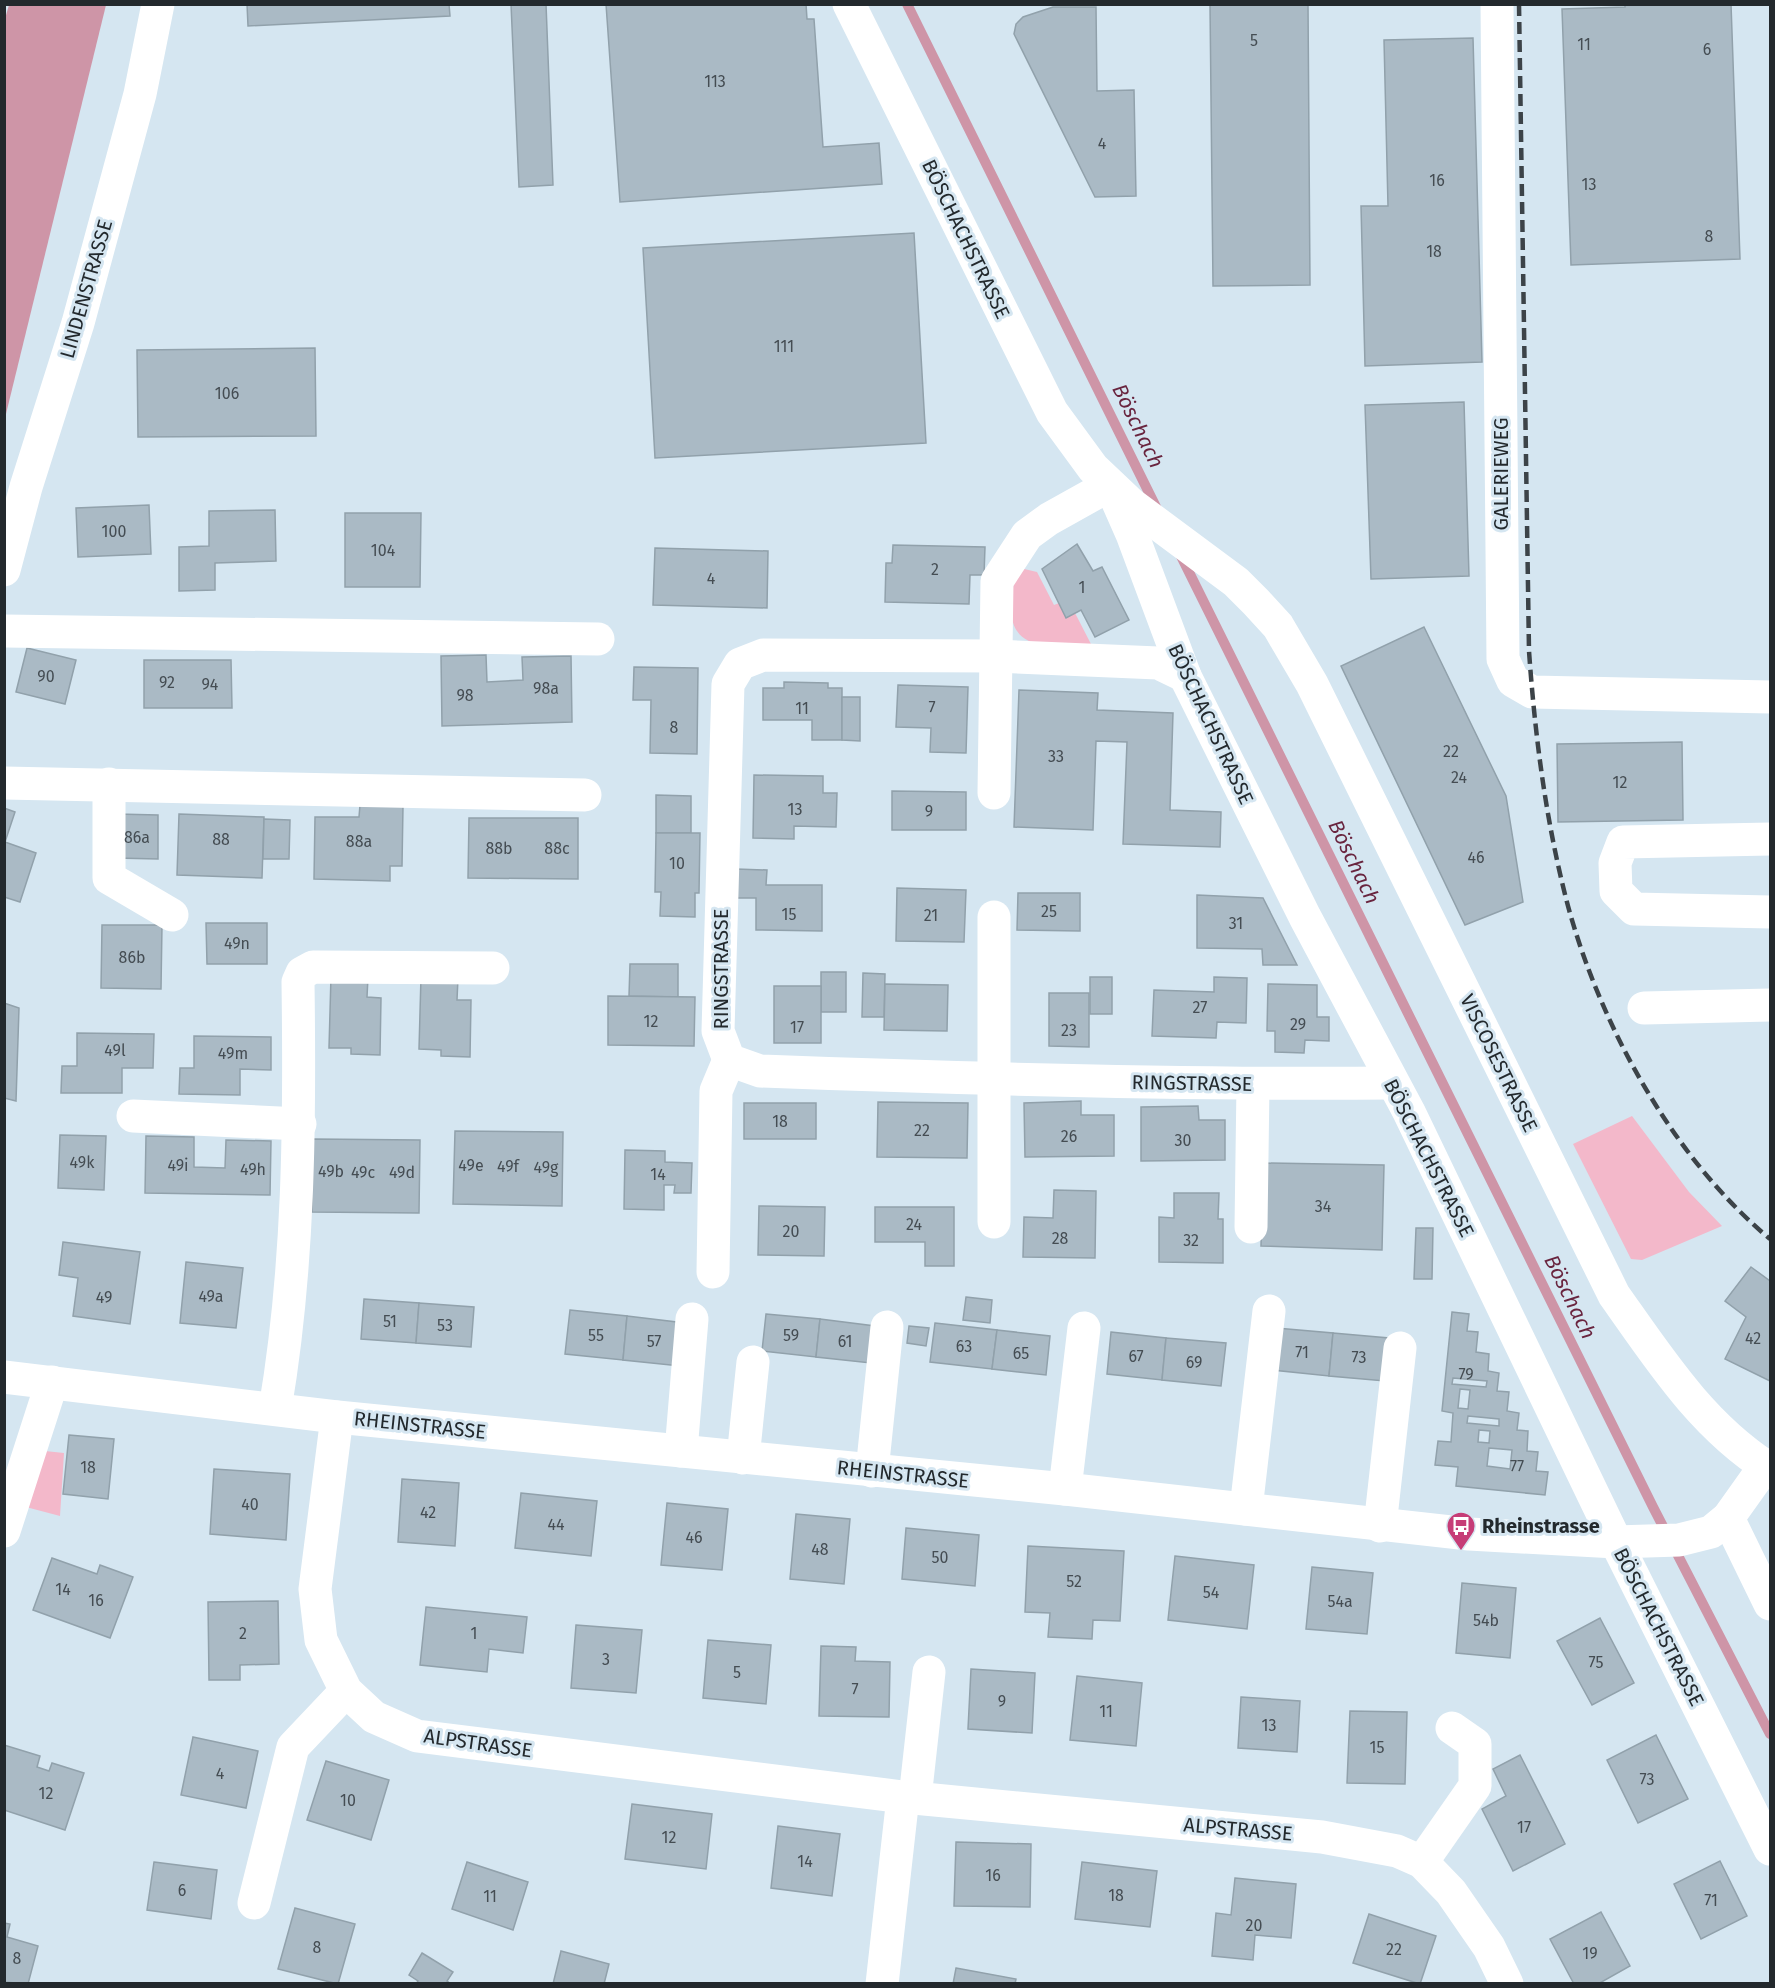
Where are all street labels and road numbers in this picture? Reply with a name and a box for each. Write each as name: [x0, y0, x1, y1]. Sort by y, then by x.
street label: BÖSCHACHSTRASSE: [917, 155, 1015, 323]
street label: LINDENSTRASSE: [55, 217, 117, 361]
street label: GALERIEWEG: [1489, 417, 1513, 531]
street label: BÖSCHACHSTRASSE: [1163, 640, 1259, 808]
street label: RINGSTRASSE: [709, 909, 733, 1029]
street label: VISCOSESTRASSE: [1455, 990, 1543, 1136]
street label: RINGSTRASSE: [1131, 1070, 1253, 1096]
street label: BÖSCHACHSTRASSE: [1379, 1075, 1479, 1241]
street label: RHEINSTRASSE: [353, 1406, 487, 1444]
street label: RHEINSTRASSE: [836, 1455, 970, 1493]
street label: BÖSCHACHSTRASSE: [1609, 1544, 1709, 1710]
street label: ALPSTRASSE: [422, 1724, 534, 1762]
street label: ALPSTRASSE: [1183, 1812, 1293, 1846]

